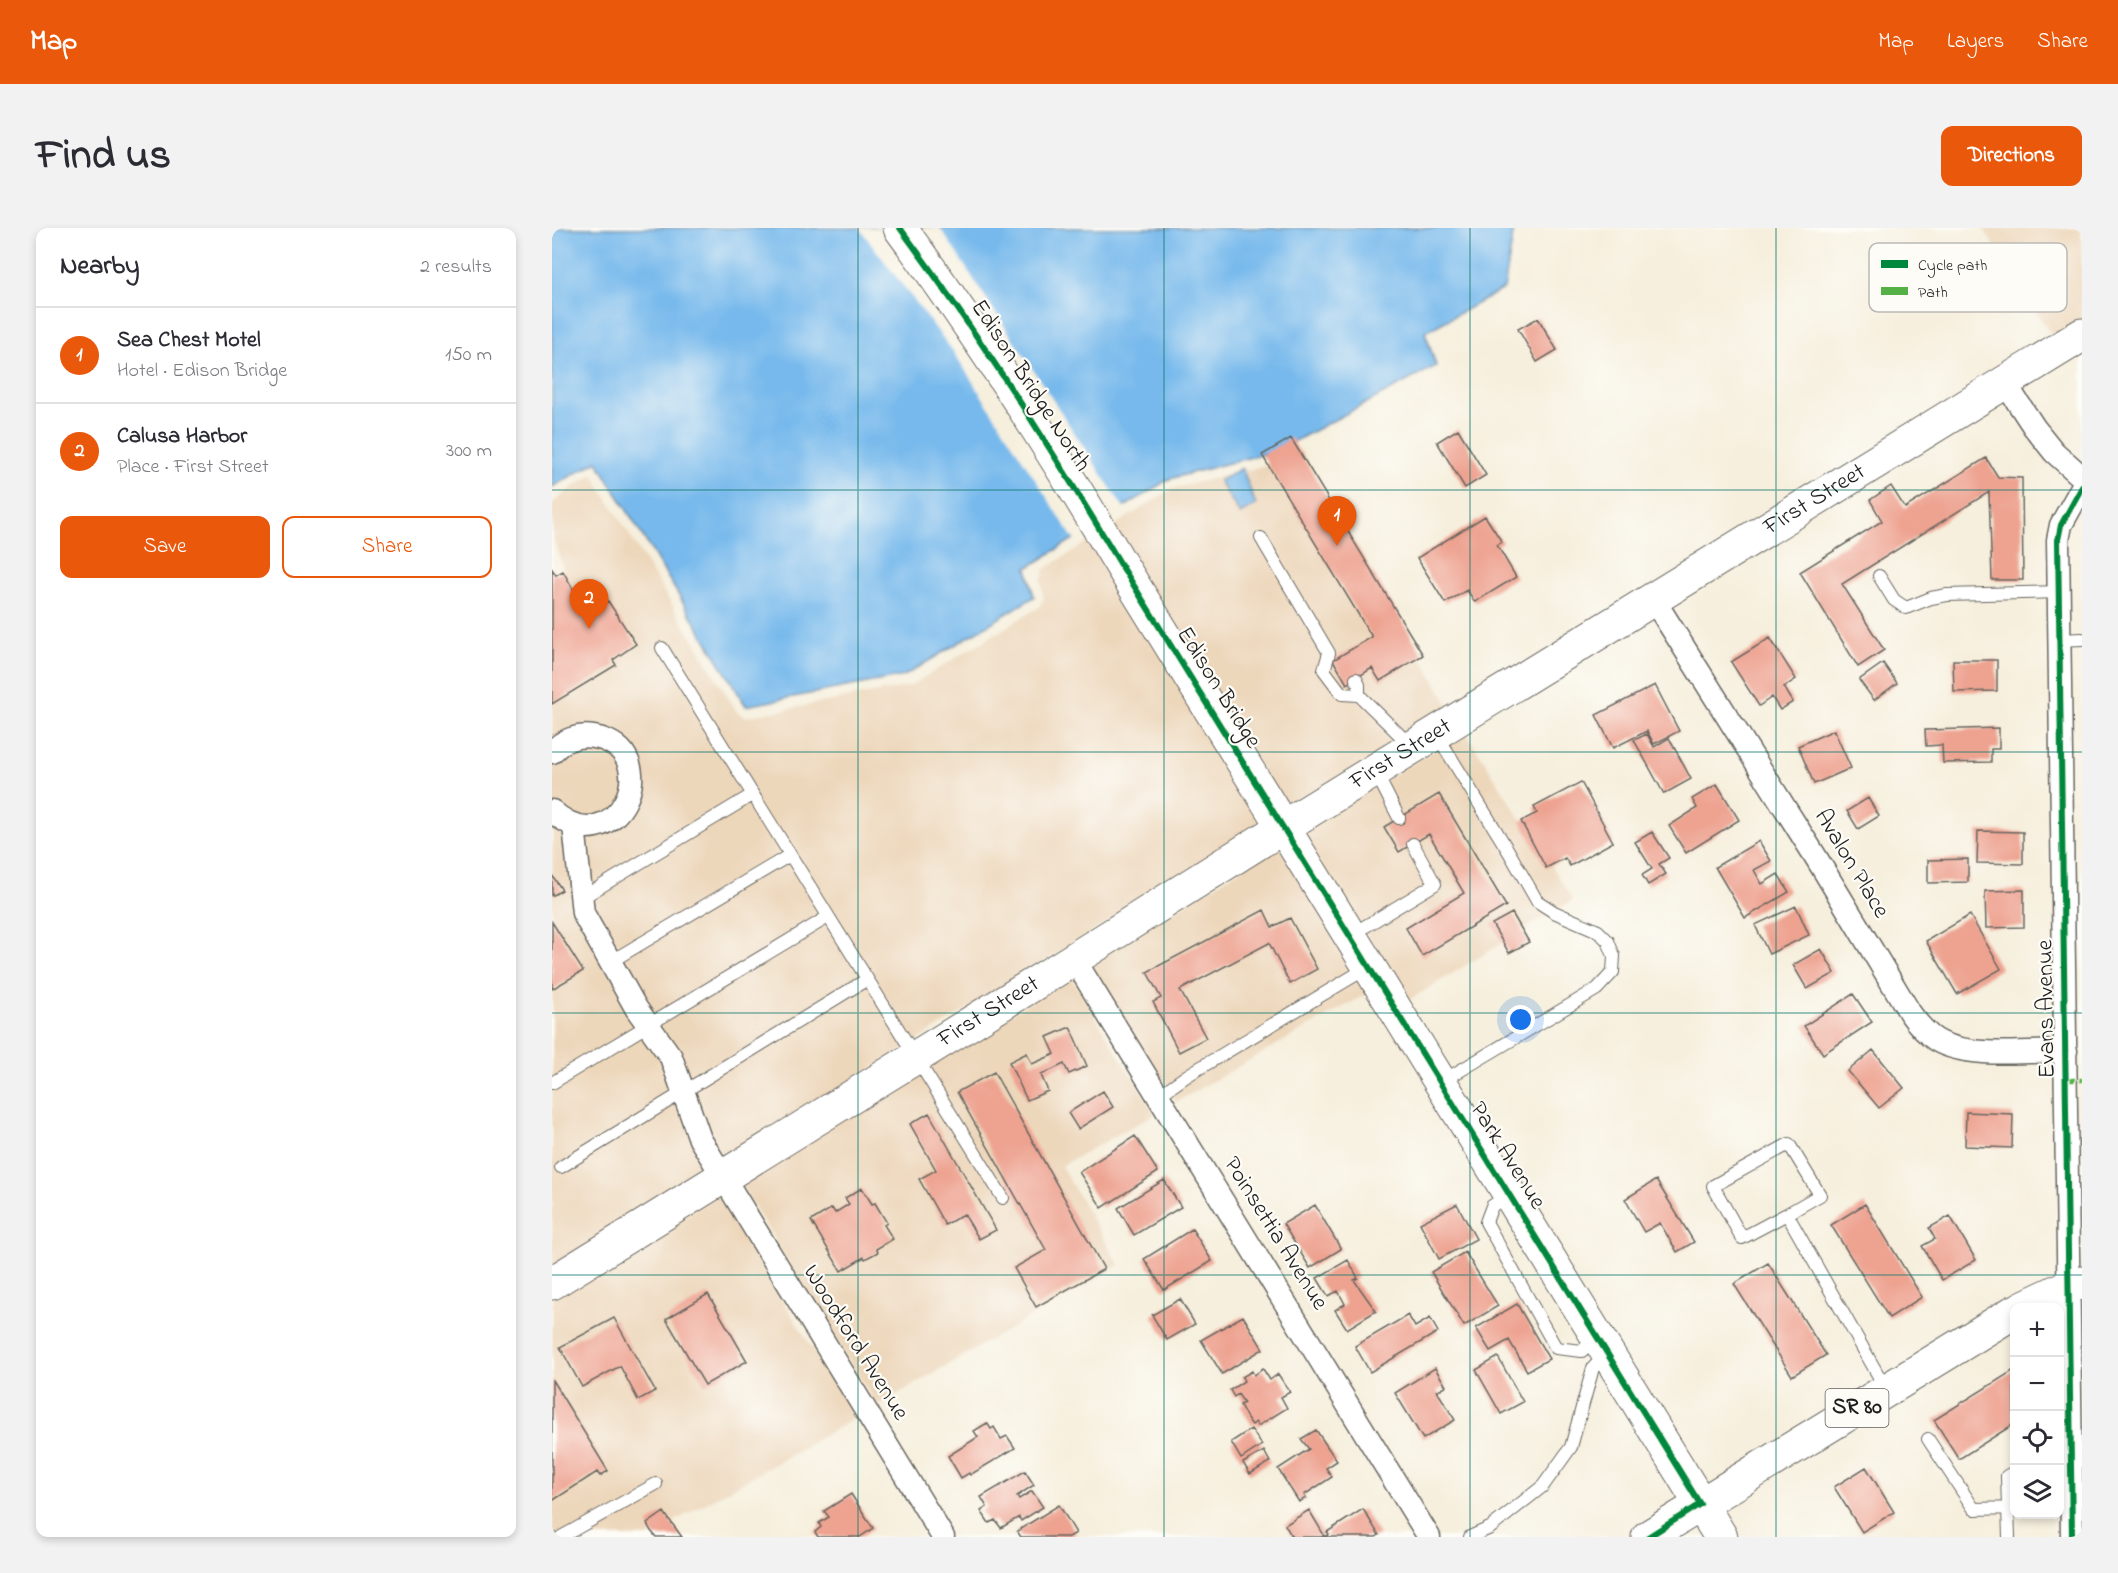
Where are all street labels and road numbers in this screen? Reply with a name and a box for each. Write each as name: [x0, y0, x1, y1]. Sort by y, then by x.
street label: Edison Bridge North: [961, 293, 1099, 479]
street label: First Street: [1756, 455, 1873, 545]
street label: Edison Bridge: [1167, 620, 1269, 756]
street label: First Street: [1342, 710, 1459, 800]
street label: Avalon Place: [1805, 803, 1898, 926]
street label: Evans Avenue: [2028, 939, 2066, 1079]
street label: First Street: [930, 967, 1046, 1057]
street label: Park Avenue: [1460, 1095, 1554, 1217]
street label: Poinsettia Avenue: [1214, 1150, 1336, 1318]
street label: Woodford Avenue: [793, 1258, 917, 1428]
road number: SR 80: [1826, 1389, 1888, 1427]

